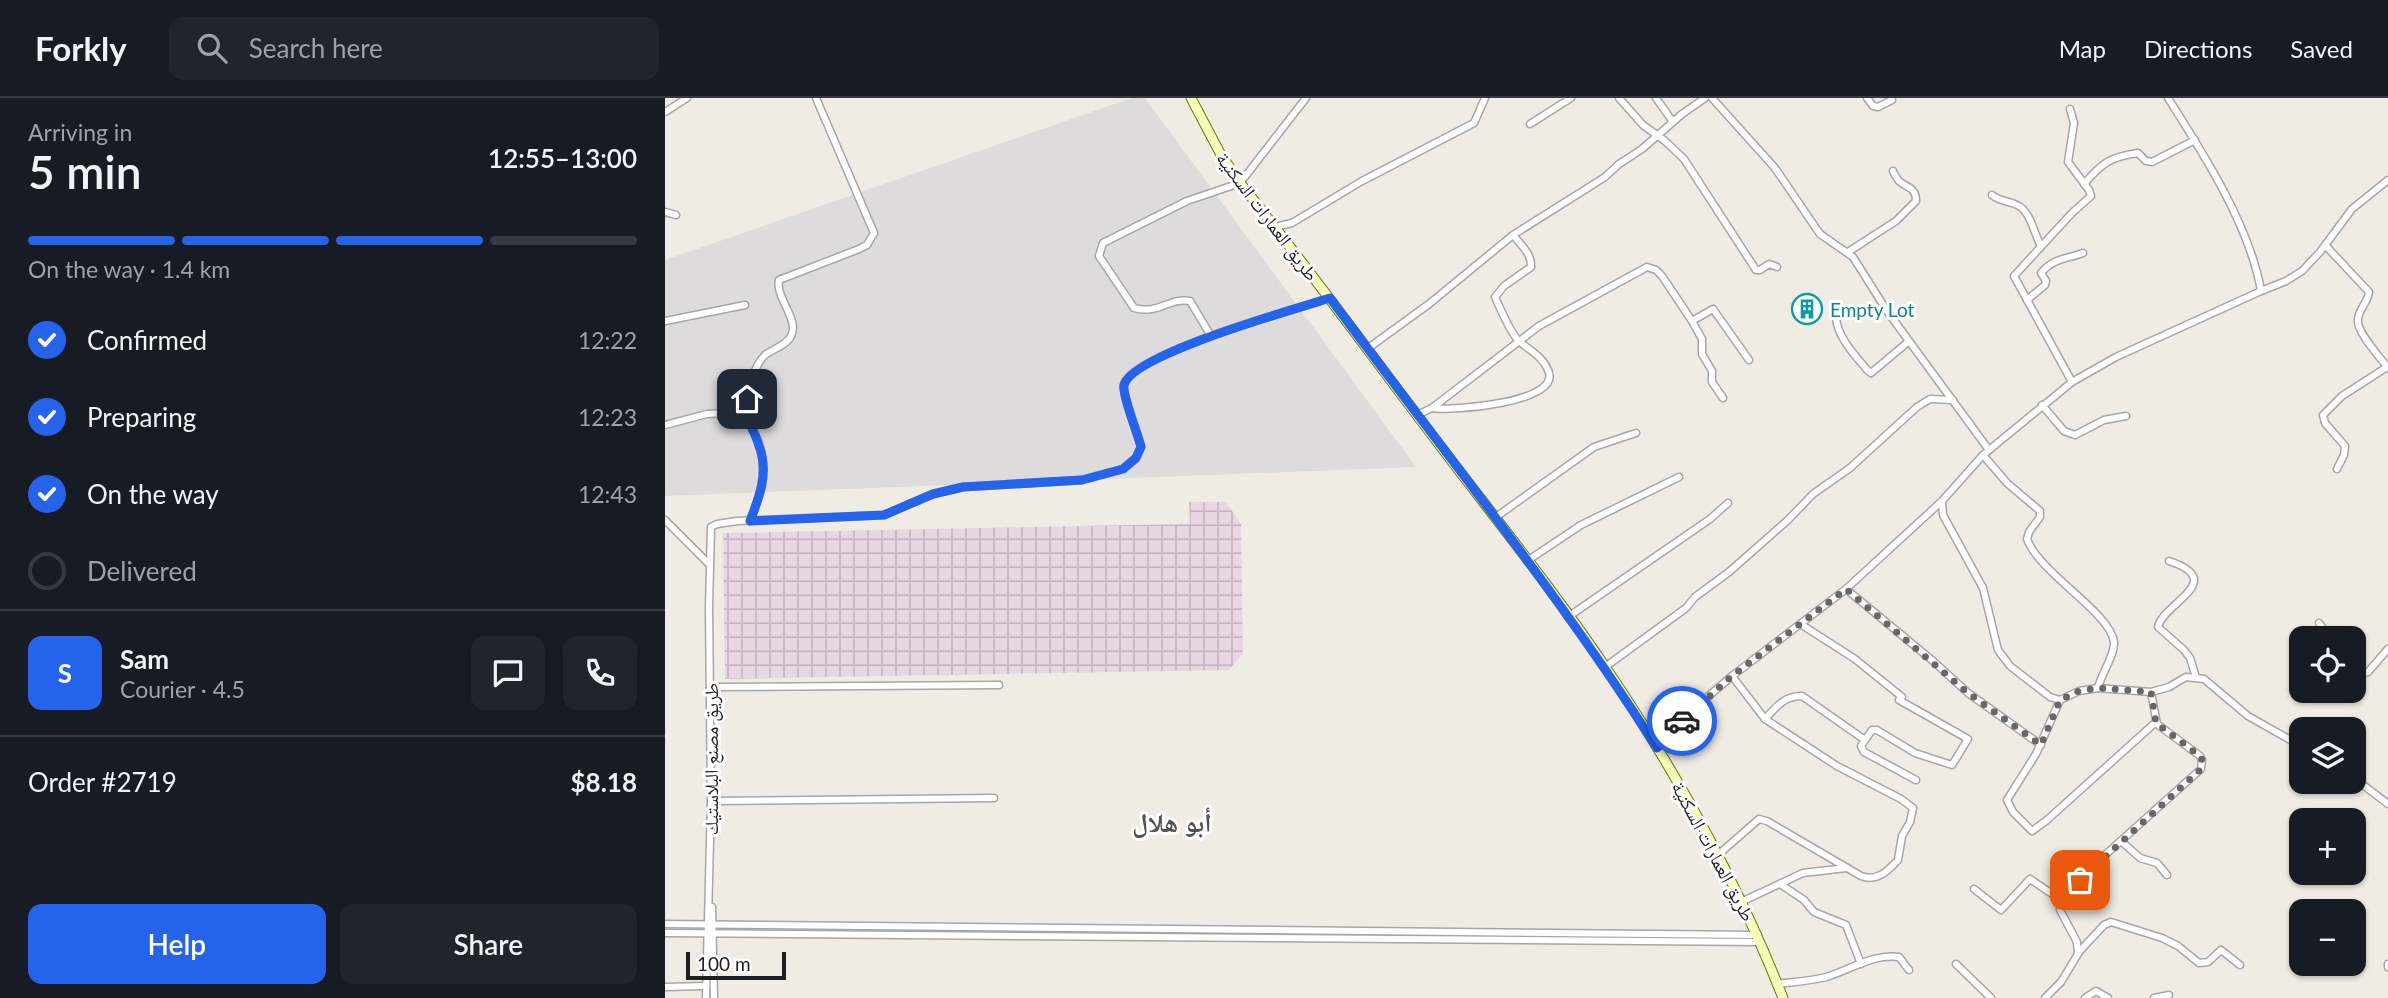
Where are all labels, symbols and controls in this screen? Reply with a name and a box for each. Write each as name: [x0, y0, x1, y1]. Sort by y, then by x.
search box: [169, 17, 659, 80]
text: Forkly: [35, 28, 127, 68]
icon: search: [193, 29, 231, 67]
text: Search here: [249, 32, 383, 64]
text: Map: [2059, 34, 2106, 63]
text: Directions: [2144, 34, 2252, 63]
text: Saved: [2290, 34, 2353, 63]
text: Arriving in: [28, 118, 132, 146]
text: 12:55–13:00: [488, 142, 637, 174]
text: 5 min: [28, 144, 142, 199]
street label: طريق العمارات السكنية: [1211, 147, 1324, 285]
text: On the way · 1.4 km: [28, 255, 230, 283]
building icon: Empty Lot: [1790, 292, 1824, 326]
place label: Empty Lot: [1830, 298, 1915, 321]
icon: check: [28, 321, 66, 359]
text: Confirmed: [87, 324, 207, 356]
text: 12:22: [578, 326, 637, 354]
pin: [717, 369, 777, 429]
icon: home: [728, 380, 766, 418]
icon: check: [28, 398, 66, 436]
text: Preparing: [87, 401, 196, 433]
text: 12:23: [578, 403, 637, 431]
icon: check: [28, 475, 66, 513]
text: On the way: [87, 478, 219, 510]
text: 12:43: [578, 480, 637, 508]
text: Delivered: [87, 555, 197, 587]
map controls: [2289, 626, 2366, 976]
button: locate: [2289, 626, 2366, 703]
button: chat: [471, 636, 545, 710]
button: phone: [563, 636, 637, 710]
text: Sam: [120, 643, 169, 675]
text: S: [58, 657, 72, 689]
text: Courier · 4.5: [120, 675, 245, 703]
street label: طريق مصنع البلاستيك: [699, 683, 724, 835]
courier: [1647, 686, 1717, 756]
icon: car: [1663, 702, 1701, 740]
button: layers: [2289, 717, 2366, 794]
text: Order #2719: [28, 766, 177, 798]
text: $8.18: [571, 766, 637, 798]
street label: طريق العمارات السكنية: [1667, 777, 1761, 925]
district label: أبو هلال: [1132, 806, 1212, 839]
button: +: [2289, 808, 2366, 885]
pin: [2050, 850, 2110, 910]
icon: bag: [2061, 861, 2099, 899]
button: −: [2289, 899, 2366, 976]
button: Help: [28, 904, 326, 984]
button: Share: [340, 904, 637, 984]
scale bar: [686, 949, 786, 981]
text: 100 m: [697, 952, 751, 975]

